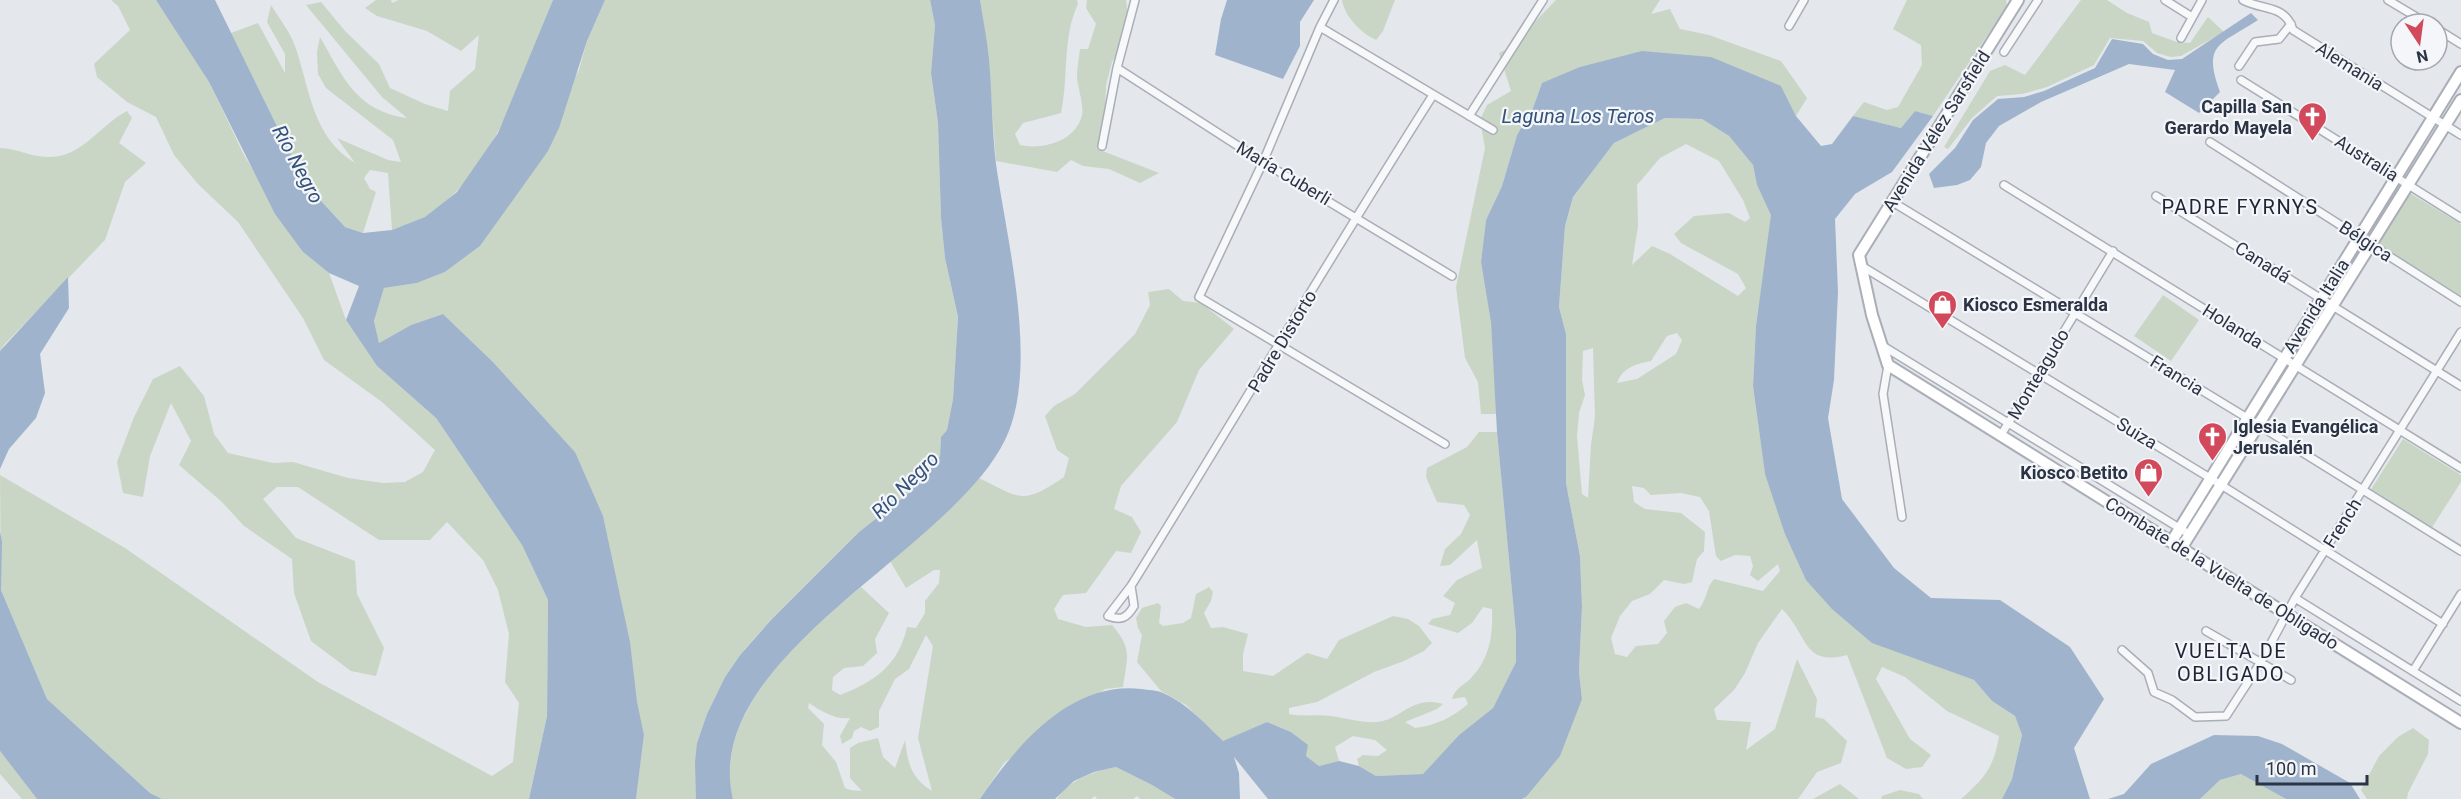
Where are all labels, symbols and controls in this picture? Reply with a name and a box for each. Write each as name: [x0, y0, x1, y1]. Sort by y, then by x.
north arrow: [2389, 12, 2449, 72]
street label: Alemania: [2312, 37, 2388, 95]
text: N: [2415, 46, 2430, 67]
street label: Avenida Vélez Sarsfield: [1878, 47, 1994, 215]
place label: Capilla San Gerardo Mayela: [2165, 96, 2292, 138]
church icon: Capilla San Gerardo Mayela: [2297, 100, 2329, 142]
water label: Laguna Los Teros: [1501, 104, 1655, 128]
water label: Río Negro: [267, 121, 329, 207]
street label: Australia: [2331, 130, 2403, 186]
street label: María Cuberli: [1233, 137, 1335, 209]
district label: PADRE FYRNYS: [2161, 195, 2319, 219]
street label: Bélgica: [2336, 216, 2396, 266]
street label: Canadá: [2231, 237, 2295, 287]
street label: Avenida Italia: [2279, 255, 2353, 357]
street label: Padre Distorto: [1243, 286, 1321, 396]
shop icon: Kiosco Esmeralda: [1926, 288, 1958, 330]
place label: Kiosco Esmeralda: [1963, 294, 2108, 315]
street label: Holanda: [2199, 299, 2267, 353]
street label: Monteagudo: [2003, 325, 2073, 423]
street label: Francia: [2147, 351, 2207, 399]
street label: Suiza: [2113, 413, 2161, 453]
place label: Iglesia Evangélica Jerusalén: [2233, 416, 2379, 458]
church icon: Iglesia Evangélica Jerusalén: [2196, 420, 2228, 462]
water label: Río Negro: [866, 446, 944, 524]
shop icon: Kiosco Betito: [2133, 456, 2165, 498]
place label: Kiosco Betito: [2020, 462, 2128, 483]
street label: Combate de la Vuelta de Obligado: [2101, 492, 2343, 654]
street label: French: [2319, 494, 2365, 552]
district label: VUELTA DE OBLIGADO: [2175, 639, 2287, 686]
scale bar: [2257, 748, 2366, 786]
text: 100 m: [2266, 758, 2317, 779]

